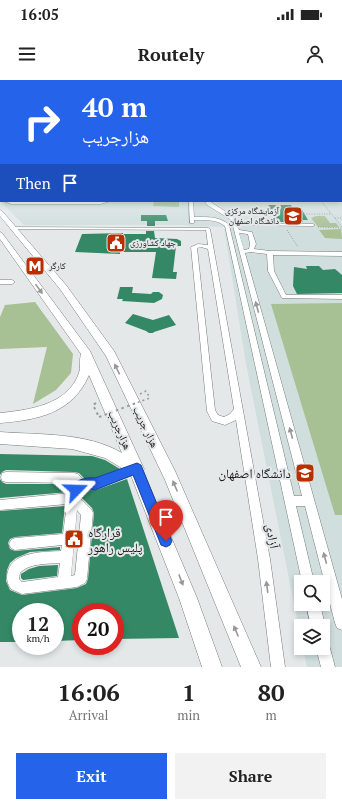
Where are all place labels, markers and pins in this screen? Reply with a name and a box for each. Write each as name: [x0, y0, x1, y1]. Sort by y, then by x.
place label: آزمایشگاه مرکزی دانشگاه اصفهان: [225, 205, 280, 227]
school or university icon: آزمایشگاه مرکزی دانشگاه اصفهان: [282, 205, 304, 227]
public building icon: جهاد کشاورزی: [105, 232, 127, 254]
place label: جهاد کشاورزی: [130, 237, 176, 249]
metro station icon: کارگر: [24, 255, 46, 277]
place label: کارگر: [48, 260, 66, 272]
school or university icon: دانشگاه اصفهان: [294, 462, 316, 484]
place label: دانشگاه اصفهان: [218, 464, 291, 482]
pin: [149, 500, 183, 541]
place label: قرارگاه پلیس راهور: [87, 523, 143, 556]
public building icon: قرارگاه پلیس راهور: [63, 528, 85, 550]

